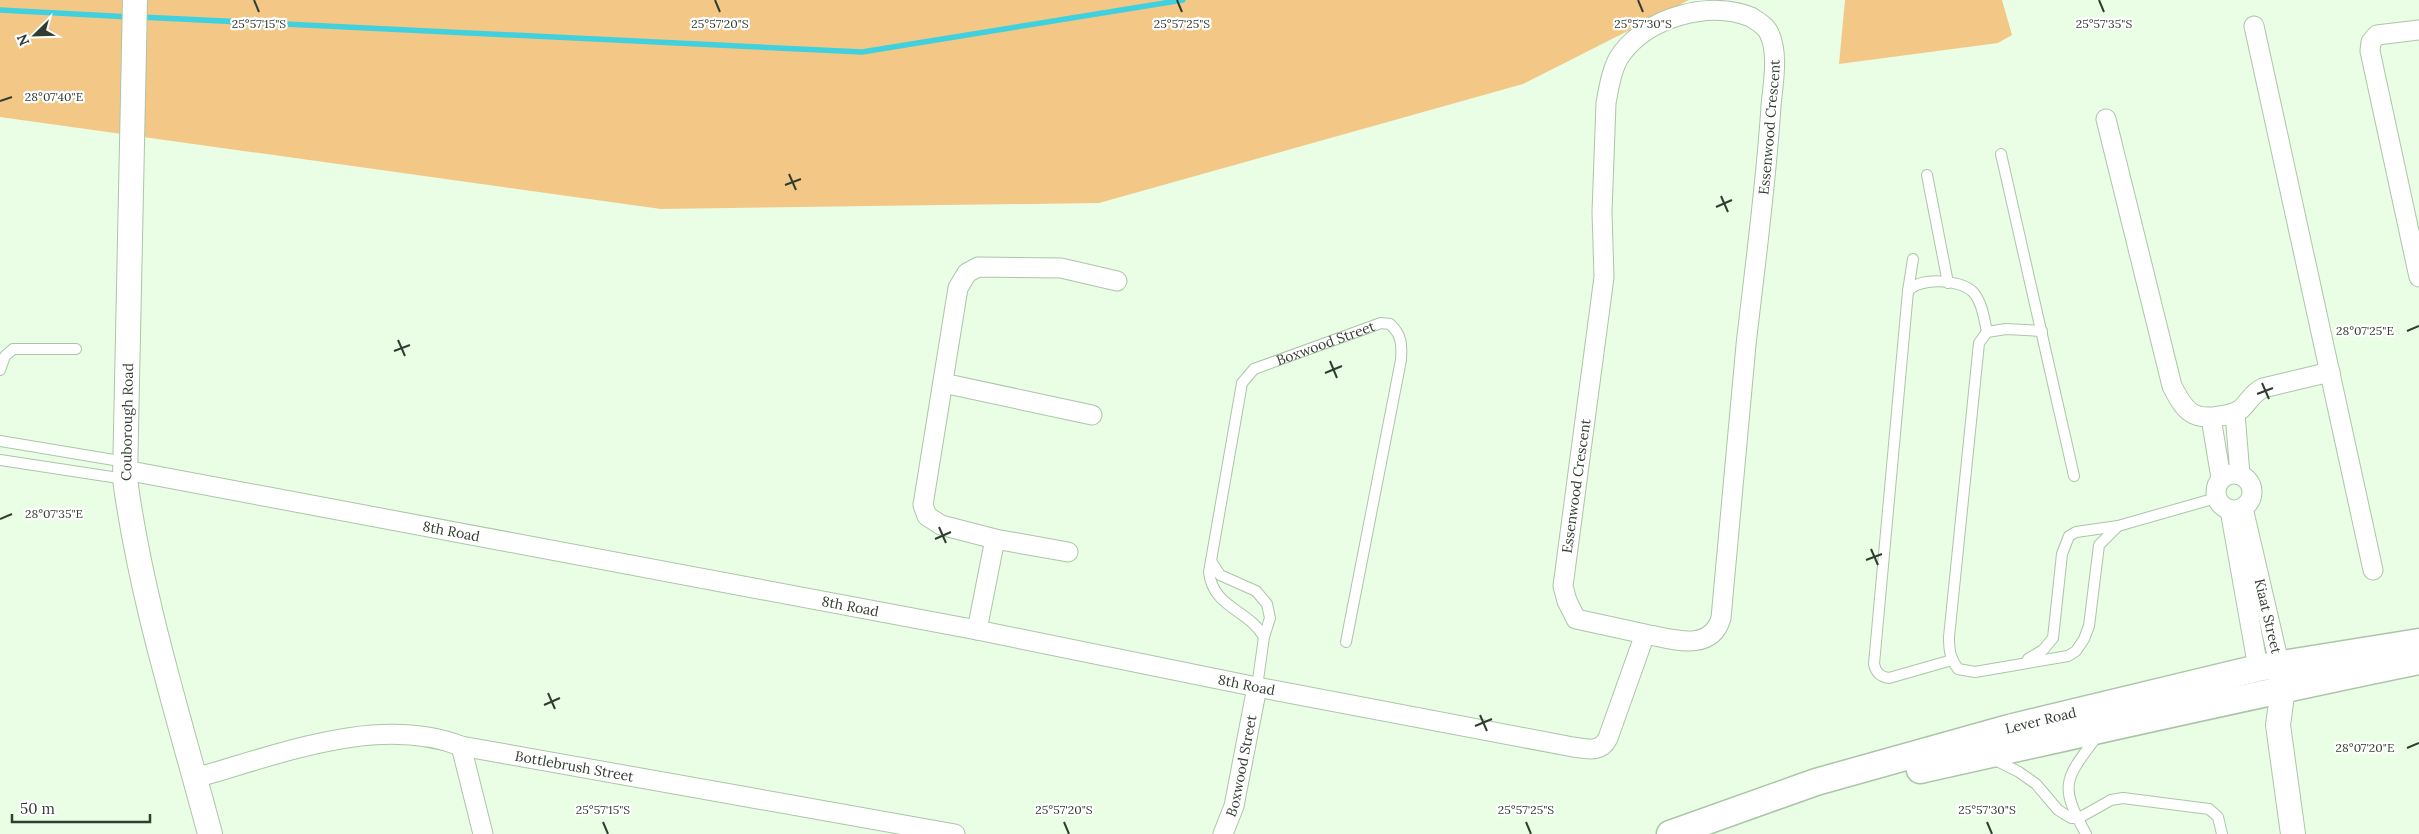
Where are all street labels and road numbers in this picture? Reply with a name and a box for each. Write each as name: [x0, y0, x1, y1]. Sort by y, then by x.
street label: Essenwood Crescent: [1754, 59, 1784, 196]
street label: Boxwood Street: [1274, 317, 1378, 369]
street label: Couborough Road: [117, 363, 137, 481]
street label: Essenwood Crescent: [1558, 417, 1594, 554]
street label: 8th Road: [421, 517, 481, 545]
street label: Kiaat Street: [2251, 577, 2286, 656]
street label: 8th Road: [820, 592, 880, 620]
street label: 8th Road: [1216, 670, 1277, 699]
street label: Lever Road: [2003, 703, 2078, 738]
street label: Boxwood Street: [1222, 713, 1261, 819]
street label: Bottlebrush Street: [514, 747, 636, 786]

